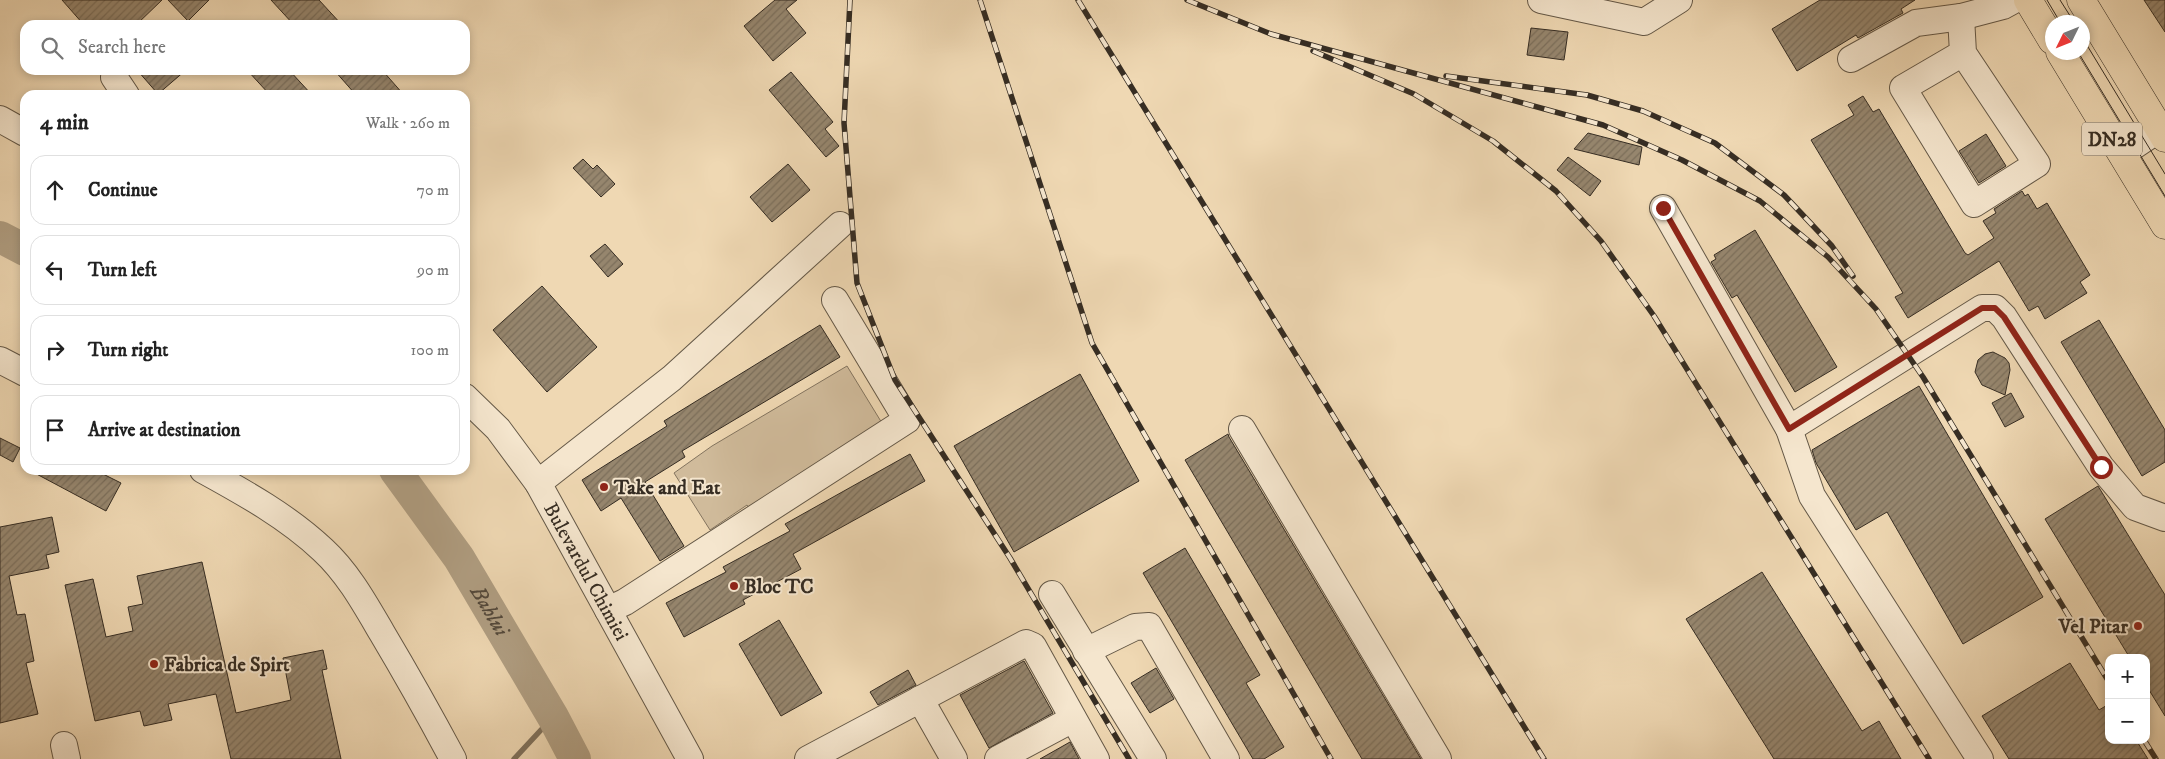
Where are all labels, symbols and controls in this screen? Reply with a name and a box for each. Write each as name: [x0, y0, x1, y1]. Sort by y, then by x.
north arrow: [2045, 15, 2090, 60]
search box: [20, 20, 470, 75]
icon: search: [38, 34, 66, 62]
text: Search here: [78, 36, 166, 59]
text: 4 min: [40, 110, 89, 136]
text: Walk · 260 m: [366, 113, 450, 133]
road number: DN28: [2082, 122, 2142, 156]
icon: ahead: [41, 176, 69, 204]
text: Continue: [88, 179, 158, 202]
text: 70 m: [417, 180, 449, 200]
route end: [1652, 197, 1675, 220]
icon: left: [41, 256, 69, 284]
text: Turn left: [88, 259, 157, 282]
text: 90 m: [417, 260, 449, 280]
icon: right: [41, 336, 69, 364]
text: Turn right: [88, 339, 168, 362]
text: 100 m: [411, 340, 449, 360]
icon: arrive: [41, 416, 69, 444]
text: Arrive at destination: [88, 419, 240, 442]
route start: [2090, 456, 2113, 479]
place label: Take and Eat: [613, 476, 721, 501]
marker: Take and Eat: [598, 481, 610, 493]
street label: Bulevardul Chimiei: [537, 499, 633, 645]
place label: Bloc TC: [744, 575, 814, 600]
water label: Bahlui: [464, 580, 515, 642]
marker: Bloc TC: [728, 580, 740, 592]
place label: Vel Pitar: [2058, 615, 2129, 640]
marker: Vel Pitar: [2132, 620, 2144, 632]
place label: Fabrica de Spirt: [164, 653, 290, 678]
map controls: [2105, 654, 2150, 744]
button: +: [2105, 654, 2150, 699]
marker: Fabrica de Spirt: [148, 658, 160, 670]
button: −: [2105, 699, 2150, 744]

